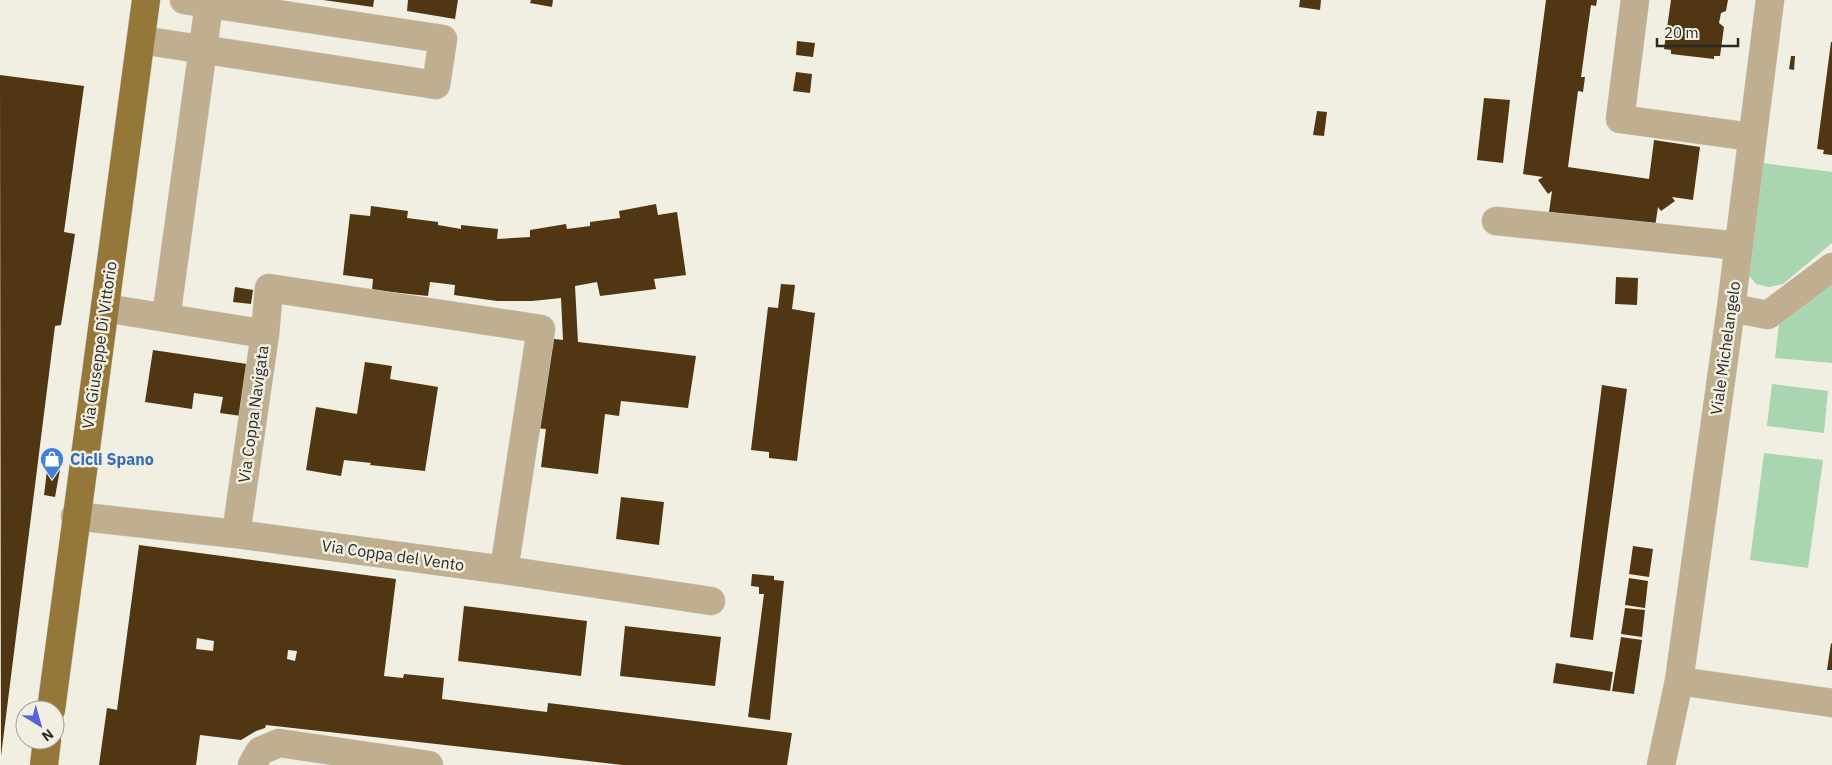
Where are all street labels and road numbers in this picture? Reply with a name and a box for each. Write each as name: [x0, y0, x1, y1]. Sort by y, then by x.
street label: Via Giuseppe Di Vittorio: [77, 260, 121, 430]
street label: Viale Michelangelo: [1706, 280, 1744, 416]
street label: Via Coppa Navigata: [233, 344, 273, 484]
street label: Via Coppa del Vento: [320, 535, 466, 575]

